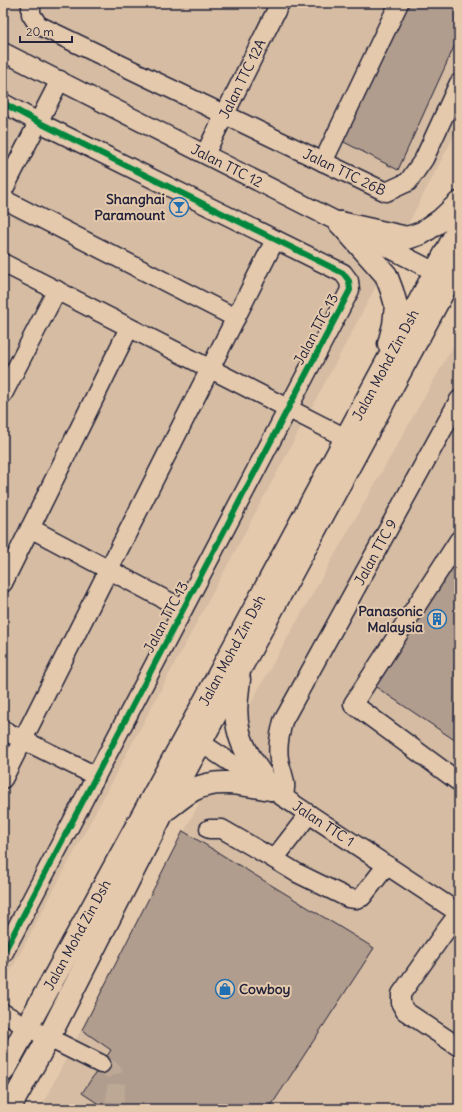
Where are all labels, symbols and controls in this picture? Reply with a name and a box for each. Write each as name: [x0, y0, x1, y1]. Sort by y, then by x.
scale bar: [20, 18, 72, 44]
text: 20 m: [26, 24, 54, 39]
street label: Jalan TTC 12A: [215, 36, 270, 122]
street label: Jalan TTC 12: [188, 140, 266, 191]
street label: Jalan TTC 26B: [300, 145, 389, 200]
place label: Shanghai Paramount: [94, 190, 165, 224]
bar icon: Shanghai Paramount: [168, 196, 190, 218]
street label: Jalan TTC 13: [290, 290, 342, 368]
street label: Jalan Mohd Zin Dsh: [348, 306, 423, 424]
street label: Jalan TTC 9: [350, 516, 401, 588]
street label: Jalan TTC 13: [140, 578, 192, 656]
street label: Jalan Mohd Zin Dsh: [195, 592, 269, 709]
place label: Panasonic Malaysia: [358, 602, 423, 636]
building icon: Panasonic Malaysia: [426, 608, 448, 630]
street label: Jalan TTC 1: [289, 797, 358, 850]
street label: Jalan Mohd Zin Dsh: [40, 876, 115, 993]
shop icon: Cowboy: [214, 978, 236, 1000]
place label: Cowboy: [239, 980, 291, 998]

